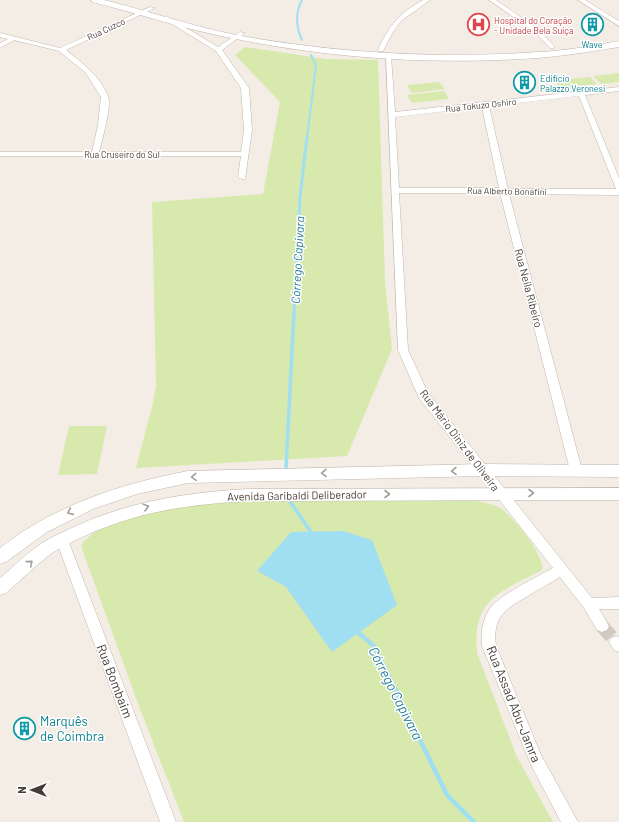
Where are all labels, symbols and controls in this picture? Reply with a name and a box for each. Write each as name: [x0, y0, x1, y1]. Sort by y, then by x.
hospital icon: Hospital do Coração - Unidade Bela Suíça: [466, 12, 492, 38]
building icon: Wave: [579, 12, 605, 38]
street label: Rua Cuzco: [85, 15, 127, 43]
place label: Hospital do Coração - Unidade Bela Suíça: [494, 15, 574, 36]
place label: Wave: [582, 39, 603, 50]
building icon: Edifício Palazzo Veronesi: [511, 70, 537, 96]
place label: Edifício Palazzo Veronesi: [540, 73, 605, 94]
street label: Rua Tokuzo Oshiro: [445, 96, 517, 114]
street label: Rua Cruseiro do Sul: [84, 149, 160, 160]
street label: Rua Alberto Bonafini: [467, 185, 547, 197]
water label: Córrego Capivara: [288, 216, 306, 304]
street label: Rua Neila Ribeiro: [512, 247, 546, 329]
street label: Rua Mário Diniz de Oliveira: [418, 387, 502, 493]
one-way arrow: [451, 467, 457, 475]
one-way arrow: [321, 469, 327, 477]
one-way arrow: [191, 473, 197, 481]
street label: Avenida Garibaldi Deliberador: [227, 487, 367, 503]
one-way arrow: [528, 489, 534, 497]
one-way arrow: [384, 490, 390, 498]
one-way arrow: [143, 504, 149, 512]
one-way arrow: [66, 508, 73, 516]
one-way arrow: [25, 561, 32, 568]
street label: Rua Bombaim: [94, 642, 136, 720]
street label: Rua Assad Abu-Jamra: [483, 643, 545, 765]
water label: Córrego Capivara: [365, 644, 427, 742]
place label: Marquês de Coimbra: [40, 713, 104, 744]
building icon: Marquês de Coimbra: [12, 715, 38, 741]
north arrow: [12, 770, 52, 810]
text: N: [15, 786, 28, 794]

